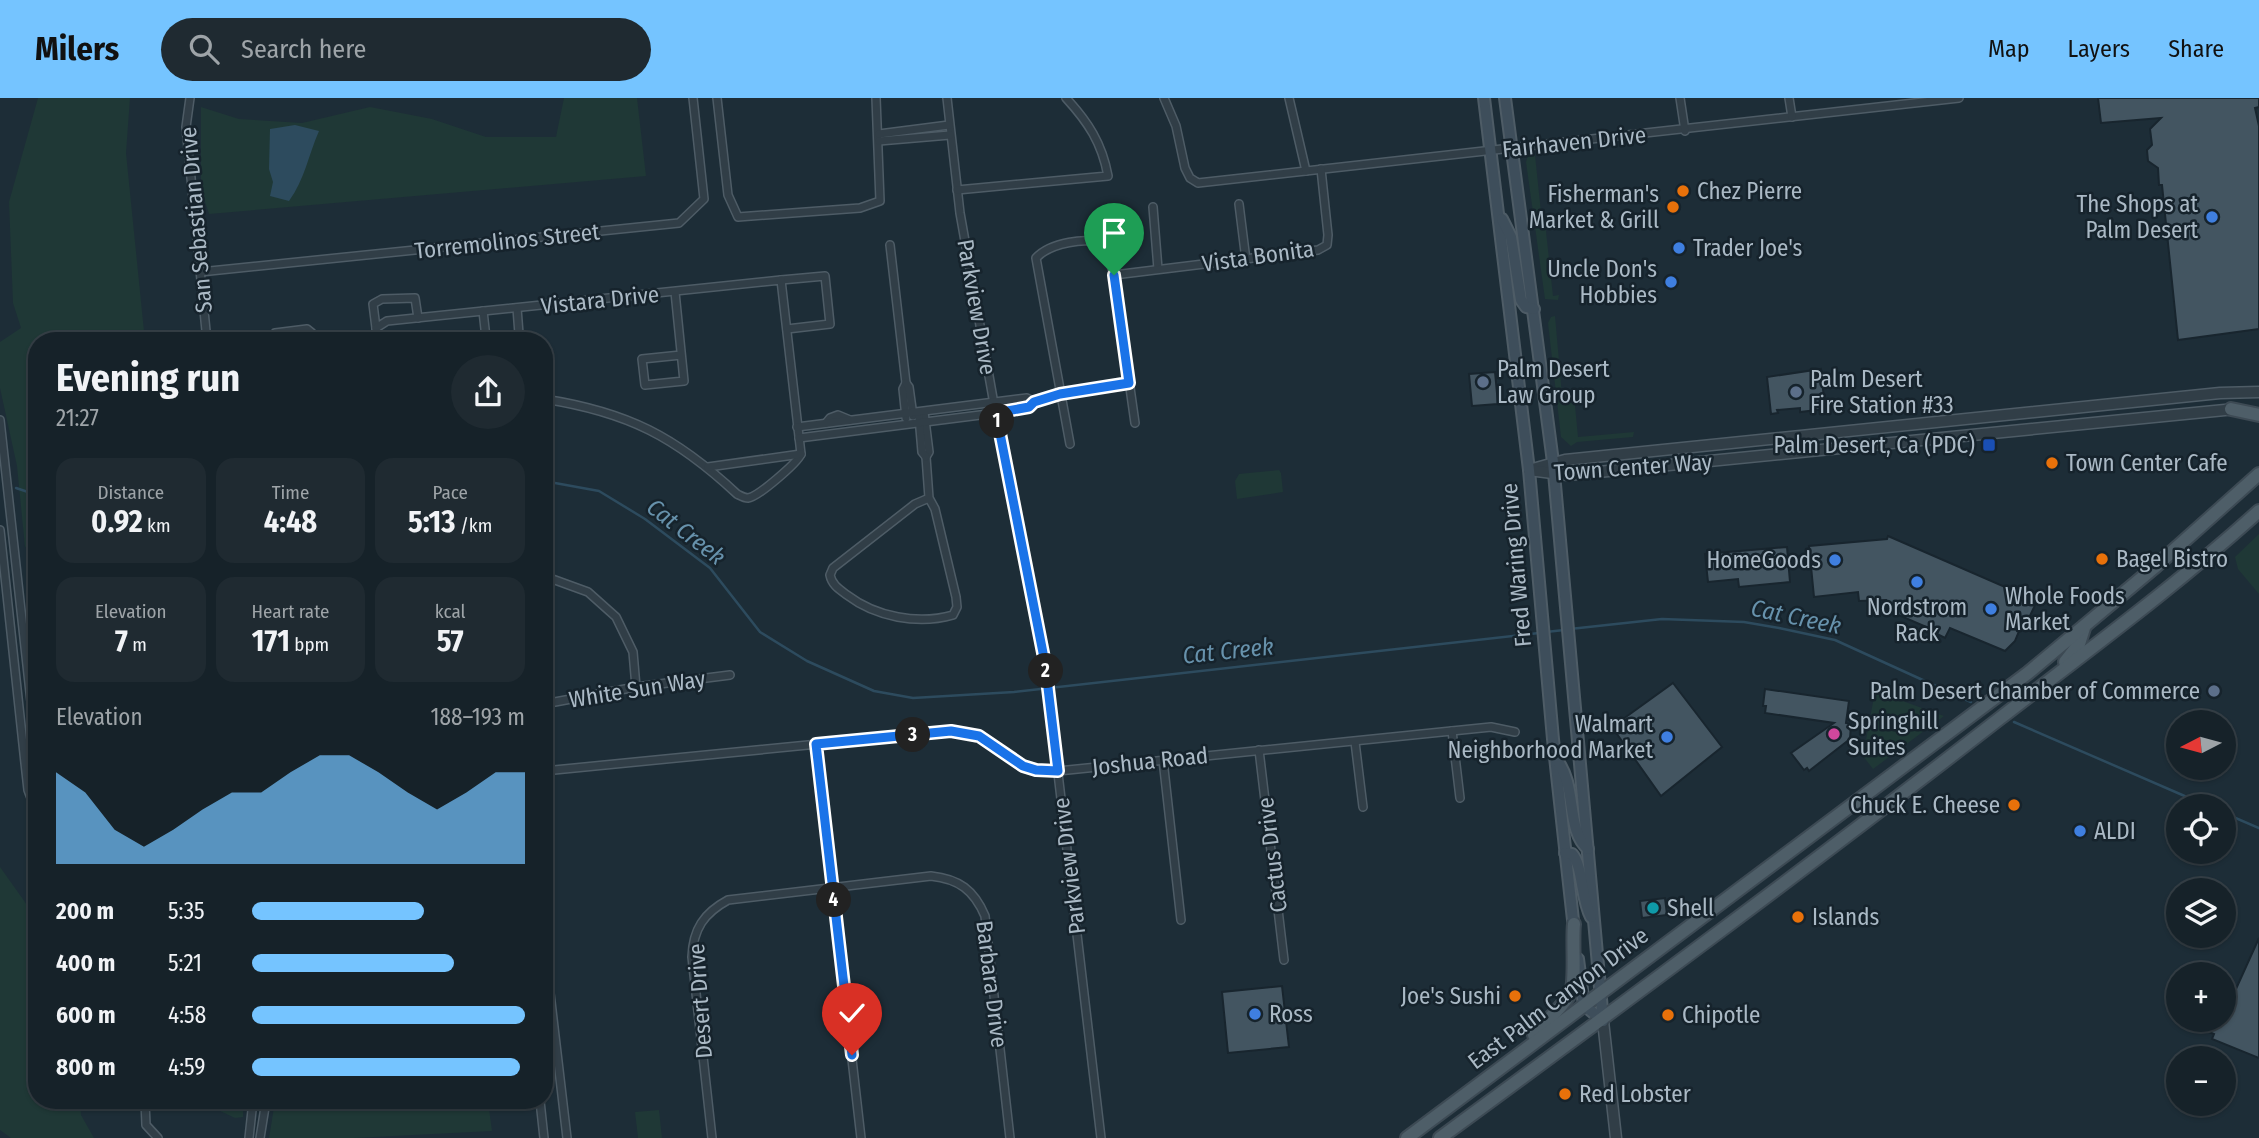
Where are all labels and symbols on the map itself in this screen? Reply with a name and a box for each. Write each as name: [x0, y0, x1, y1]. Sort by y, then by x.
street label: Fairhaven Drive: [1501, 121, 1647, 163]
street label: San Sebastian Drive: [174, 126, 218, 314]
place label: Chez Pierre: [1697, 177, 1802, 205]
place label: Fisherman's Market & Grill: [1529, 180, 1659, 234]
marker: Chez Pierre: [1675, 183, 1691, 199]
place label: The Shops at Palm Desert: [2077, 190, 2198, 244]
marker: Fisherman's Market & Grill: [1665, 199, 1681, 215]
pin: [1084, 203, 1144, 275]
marker: The Shops at Palm Desert: [2204, 209, 2220, 225]
street label: Torremolinos Street: [413, 217, 601, 265]
street label: Vista Bonita: [1200, 234, 1316, 278]
place label: Trader Joe's: [1693, 234, 1803, 262]
street label: Parkview Drive: [951, 237, 1003, 377]
marker: Trader Joe's: [1671, 240, 1687, 256]
place label: Uncle Don's Hobbies: [1547, 255, 1657, 309]
marker: Uncle Don's Hobbies: [1663, 274, 1679, 290]
street label: Vistara Drive: [540, 280, 660, 320]
place label: Palm Desert Law Group: [1497, 355, 1610, 409]
place label: Palm Desert Fire Station #33: [1810, 365, 1954, 419]
marker: Palm Desert Law Group: [1475, 374, 1491, 390]
marker: Palm Desert Fire Station #33: [1788, 384, 1804, 400]
pin: 1: [979, 404, 1014, 438]
place label: Palm Desert, Ca (PDC): [1773, 431, 1975, 459]
marker: Palm Desert, Ca (PDC): [1981, 437, 1997, 453]
street label: Town Center Way: [1553, 447, 1714, 486]
place label: Town Center Cafe: [2066, 449, 2228, 477]
marker: Town Center Cafe: [2044, 455, 2060, 471]
street label: Fred Waring Drive: [1495, 482, 1537, 648]
water label: Cat Creek: [641, 493, 731, 571]
place label: Bagel Bistro: [2116, 545, 2228, 573]
place label: HomeGoods: [1706, 546, 1821, 574]
marker: Bagel Bistro: [2094, 551, 2110, 567]
marker: HomeGoods: [1827, 552, 1843, 568]
marker: Nordstrom Rack: [1909, 574, 1925, 590]
place label: Whole Foods Market: [2005, 582, 2125, 636]
place label: Nordstrom Rack: [1867, 593, 1967, 647]
water label: Cat Creek: [1748, 594, 1844, 640]
marker: Whole Foods Market: [1983, 601, 1999, 617]
water label: Cat Creek: [1181, 632, 1275, 670]
pin: 2: [1028, 654, 1064, 688]
street label: White Sun Way: [567, 664, 708, 714]
place label: Palm Desert Chamber of Commerce: [1870, 677, 2200, 705]
marker: Palm Desert Chamber of Commerce: [2206, 683, 2222, 699]
place label: Springhill Suites: [1848, 707, 1938, 761]
place label: Walmart Neighborhood Market: [1447, 710, 1653, 764]
north arrow: [2166, 710, 2236, 780]
pin: 3: [895, 718, 930, 752]
marker: Springhill Suites: [1826, 726, 1842, 742]
marker: Walmart Neighborhood Market: [1659, 729, 1675, 745]
street label: Joshua Road: [1091, 741, 1209, 781]
place label: Chuck E. Cheese: [1850, 791, 2000, 819]
street label: Parkview Drive: [1047, 796, 1091, 936]
street label: Cactus Drive: [1251, 796, 1293, 914]
marker: Chuck E. Cheese: [2006, 797, 2022, 813]
place label: ALDI: [2094, 817, 2136, 845]
marker: ALDI: [2072, 823, 2088, 839]
pin: 4: [816, 882, 852, 918]
place label: Shell: [1667, 894, 1714, 922]
marker: Shell: [1645, 900, 1661, 916]
place label: Islands: [1812, 903, 1880, 931]
marker: Islands: [1790, 909, 1806, 925]
street label: Barbara Drive: [970, 919, 1014, 1049]
street label: East Palm Canyon Drive: [1462, 921, 1654, 1075]
street label: Desert Drive: [682, 942, 718, 1060]
place label: Joe's Sushi: [1401, 982, 1501, 1010]
pin: [822, 983, 882, 1055]
marker: Joe's Sushi: [1507, 988, 1523, 1004]
place label: Ross: [1269, 1000, 1313, 1028]
place label: Chipotle: [1682, 1001, 1760, 1029]
marker: Ross: [1247, 1006, 1263, 1022]
marker: Chipotle: [1660, 1007, 1676, 1023]
place label: Red Lobster: [1579, 1080, 1691, 1108]
marker: Red Lobster: [1557, 1086, 1573, 1102]

